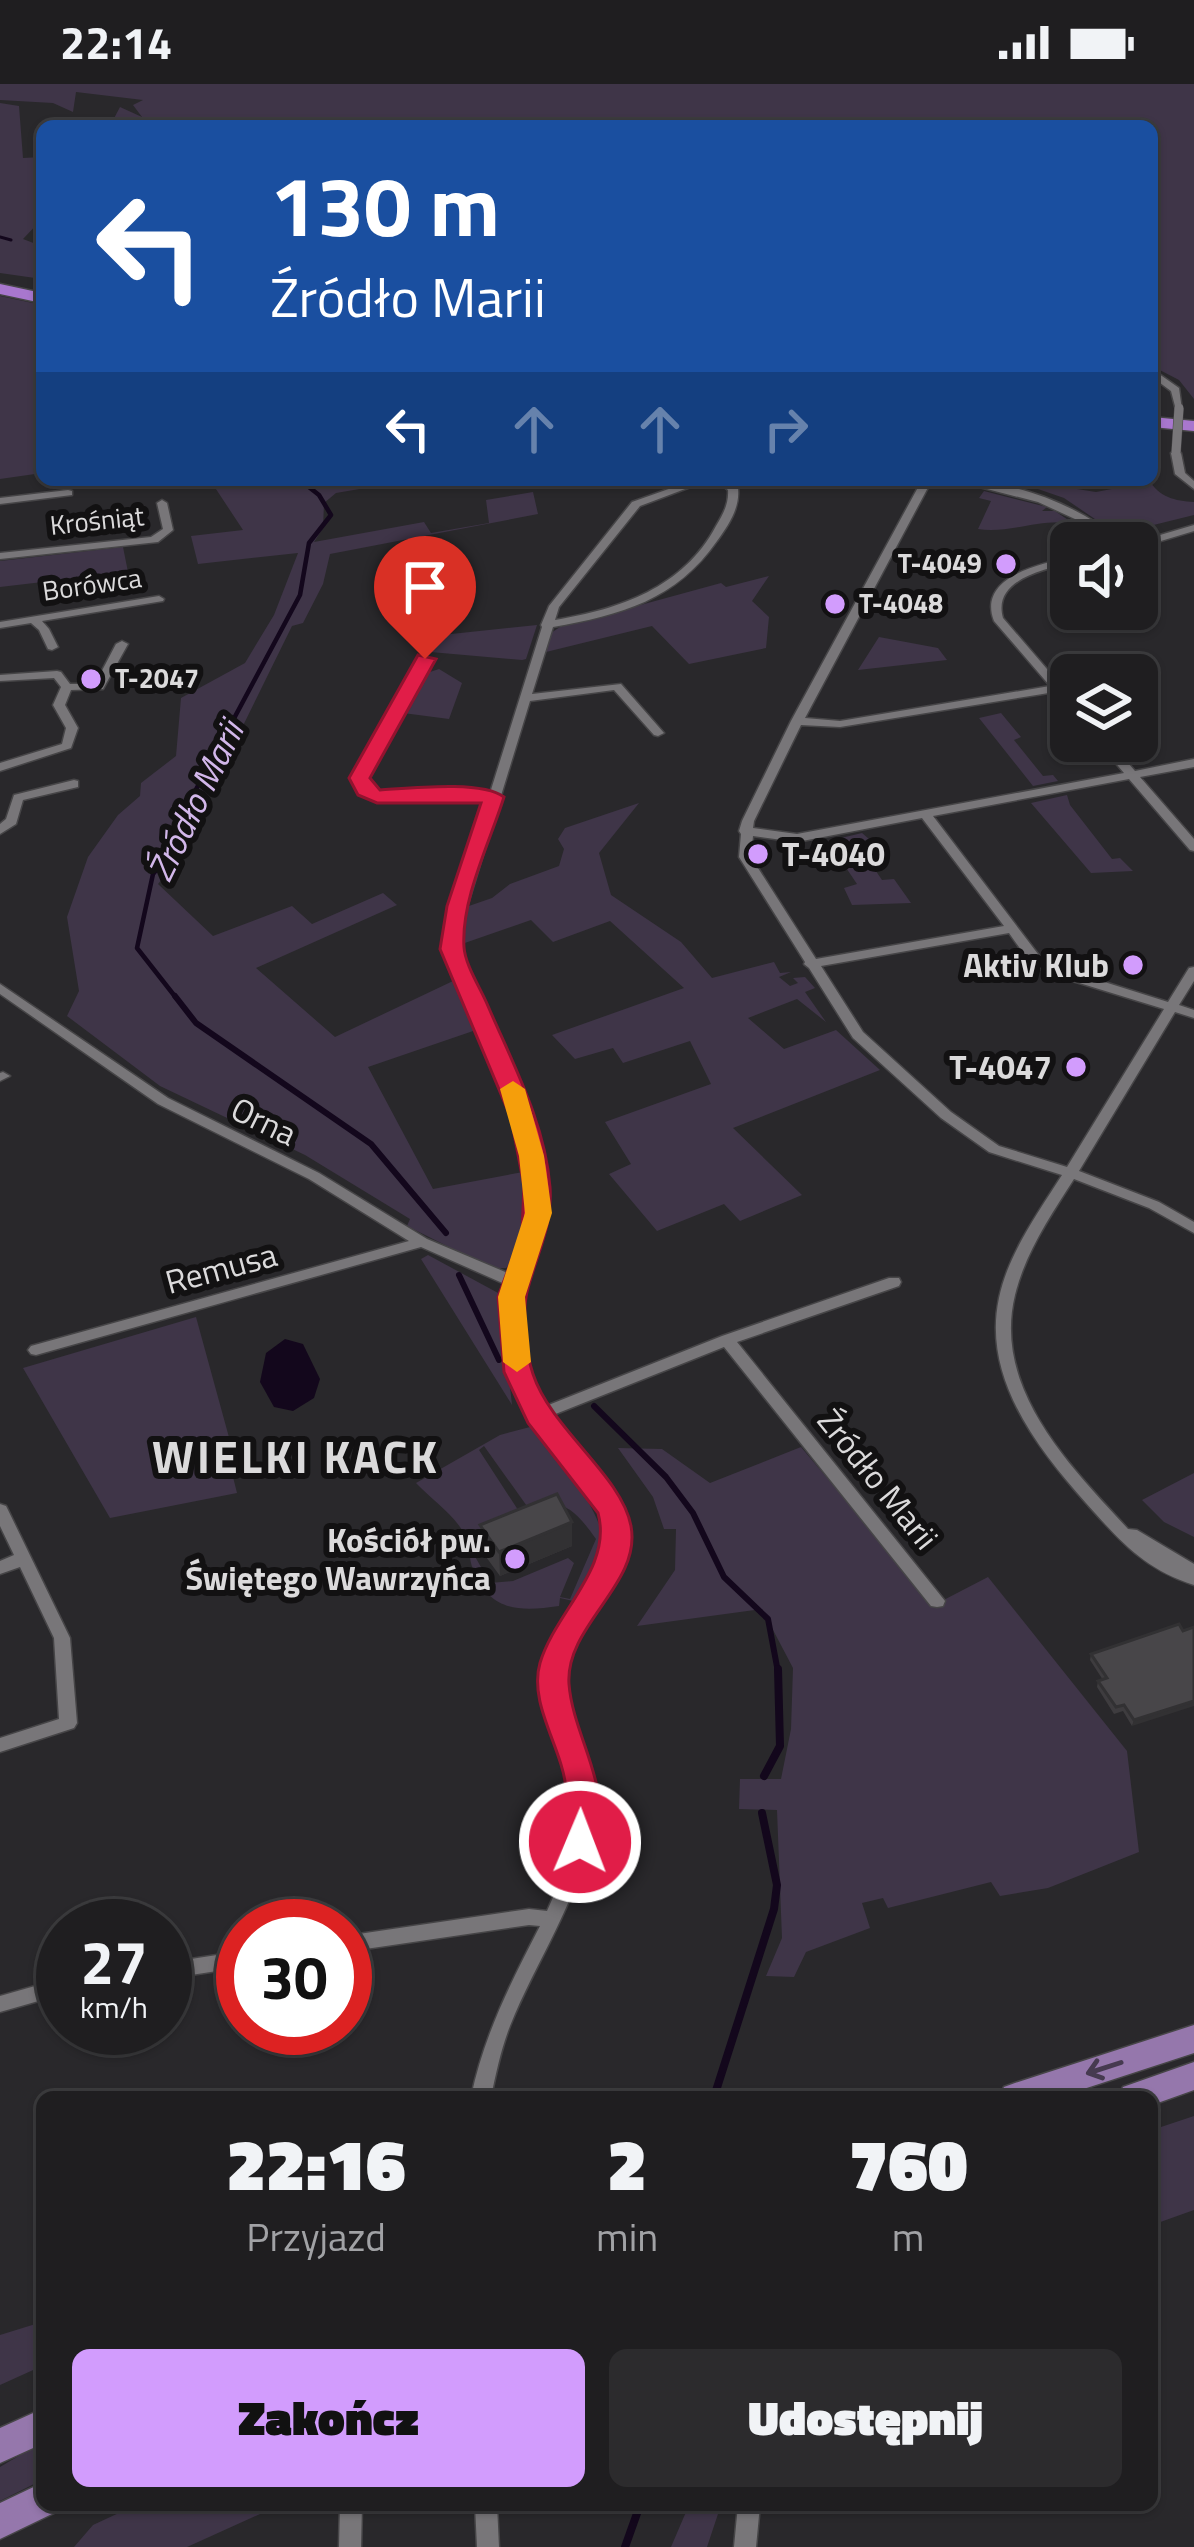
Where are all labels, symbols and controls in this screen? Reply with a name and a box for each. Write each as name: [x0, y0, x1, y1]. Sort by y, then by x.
text: 22:14: [60, 8, 172, 76]
text: 130 m: [270, 141, 500, 269]
icon: left: [72, 168, 228, 324]
text: Źródło Marii: [270, 256, 546, 338]
icon: left: [375, 396, 441, 462]
icon: ahead: [501, 396, 567, 462]
icon: ahead: [627, 396, 693, 462]
icon: right: [753, 396, 819, 462]
street label: Krośniąt: [48, 494, 147, 545]
map controls: [1050, 522, 1158, 762]
button: sound: [1050, 522, 1158, 630]
pin: [374, 536, 476, 659]
place label: T-4049: [898, 542, 982, 583]
marker: T-4049: [993, 551, 1019, 577]
icon: arrive: [392, 554, 458, 620]
street label: Borówca: [40, 556, 145, 611]
place label: T-4048: [859, 582, 943, 623]
marker: T-4048: [822, 591, 848, 617]
button: layers: [1050, 654, 1158, 762]
place label: T-2047: [115, 657, 199, 698]
marker: T-2047: [78, 666, 104, 692]
water label: Źródło Marii: [132, 708, 259, 890]
place label: T-4040: [782, 829, 885, 879]
marker: T-4040: [745, 841, 771, 867]
place label: Aktiv Klub: [963, 940, 1109, 990]
marker: Aktiv Klub: [1120, 952, 1146, 978]
place label: T-4047: [949, 1042, 1052, 1092]
marker: T-4047: [1063, 1054, 1089, 1080]
street label: Orna: [223, 1084, 305, 1158]
street label: Remusa: [160, 1229, 282, 1307]
street label: Źródło Marii: [806, 1398, 950, 1560]
district label: WIELKI KACK: [152, 1422, 440, 1490]
place label: Kościół pw. Świętego Wawrzyńca: [185, 1515, 491, 1603]
marker: Kościół pw. Świętego Wawrzyńca: [502, 1546, 528, 1572]
position arrow: [517, 1779, 643, 1905]
speed limit sign: 30: [216, 1899, 372, 2055]
text: 27: [80, 1916, 148, 2007]
text: km/h: [80, 1984, 148, 2030]
one-way arrow: [1086, 2058, 1124, 2080]
text: 22:16: [226, 2108, 406, 2218]
text: 2: [607, 2108, 647, 2218]
text: 760: [849, 2108, 968, 2218]
text: Przyjazd: [246, 2207, 386, 2266]
text: min: [596, 2207, 658, 2266]
text: m: [892, 2207, 924, 2266]
button: Zakończ: [72, 2349, 585, 2487]
button: Udostępnij: [609, 2349, 1122, 2487]

